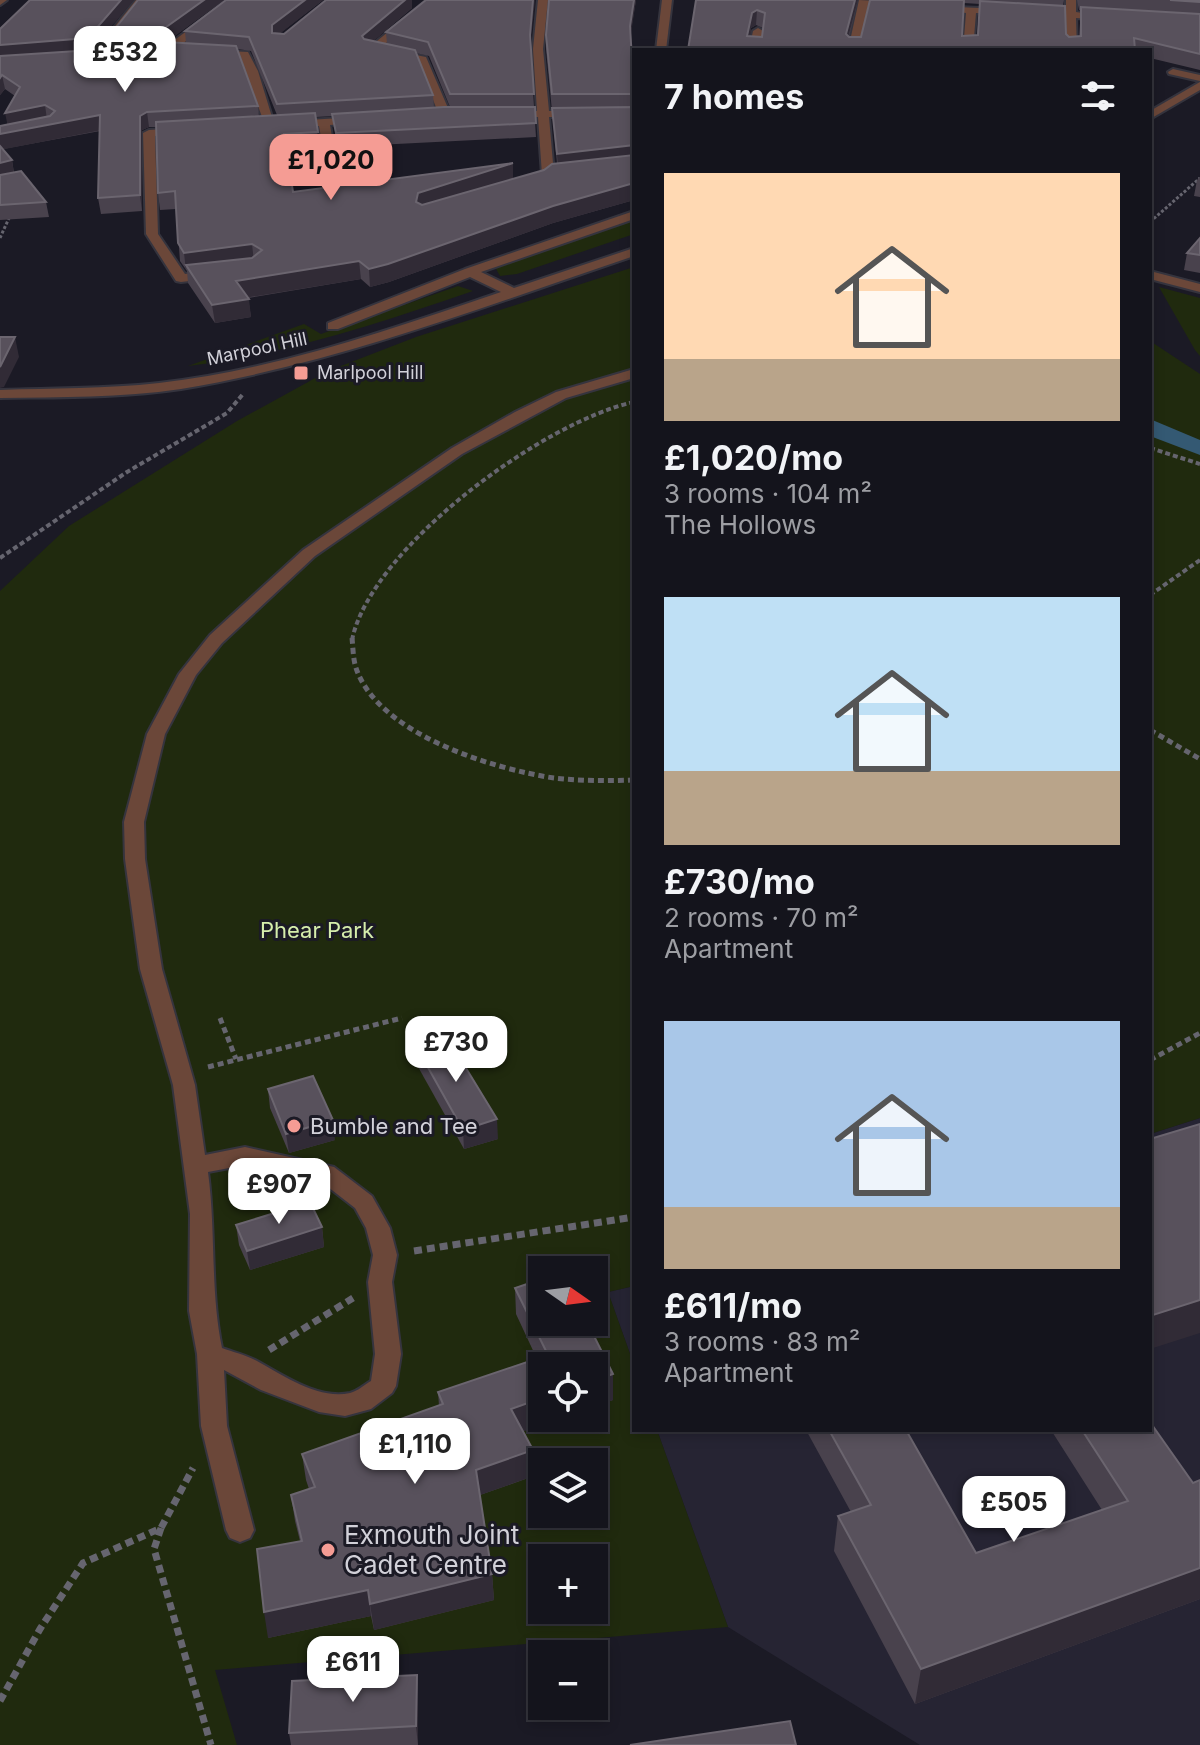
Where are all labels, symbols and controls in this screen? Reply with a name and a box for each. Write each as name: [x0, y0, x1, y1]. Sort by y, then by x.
pin: £532: [78, 26, 172, 94]
text: £532: [92, 36, 158, 67]
icon: filters: [1076, 74, 1120, 118]
text: 7 homes: [664, 76, 804, 117]
pin: £1,020: [266, 134, 396, 202]
text: £1,020: [287, 144, 375, 175]
icon: home: [820, 225, 964, 369]
street label: Marpool Hill: [205, 328, 309, 369]
place label: Marlpool Hill: [317, 362, 423, 383]
marker: Marlpool Hill: [292, 364, 310, 382]
text: £1,020/mo: [664, 437, 843, 478]
text: 3 rooms · 104 m²: [664, 478, 872, 509]
text: The Hollows: [664, 509, 816, 540]
icon: home: [820, 649, 964, 793]
text: £730/mo: [664, 861, 815, 902]
text: 2 rooms · 70 m²: [664, 902, 859, 933]
park label: Phear Park: [260, 917, 374, 943]
text: Apartment: [664, 933, 793, 964]
pin: £730: [409, 1016, 503, 1084]
text: £730: [423, 1026, 489, 1057]
icon: home: [820, 1073, 964, 1217]
place label: Bumble and Tee: [310, 1113, 478, 1139]
marker: Bumble and Tee: [285, 1117, 303, 1135]
pin: £907: [232, 1158, 326, 1226]
text: £907: [246, 1168, 312, 1199]
north arrow: [528, 1256, 608, 1336]
map controls: [528, 1256, 608, 1720]
text: £611/mo: [664, 1285, 802, 1326]
text: 3 rooms · 83 m²: [664, 1326, 860, 1357]
button: locate: [528, 1352, 608, 1432]
text: Apartment: [664, 1357, 793, 1388]
pin: £1,110: [350, 1418, 480, 1486]
text: £1,110: [378, 1428, 452, 1459]
button: layers: [528, 1448, 608, 1528]
pin: £505: [967, 1476, 1061, 1544]
text: £505: [980, 1486, 1048, 1517]
place label: Exmouth Joint Cadet Centre: [344, 1519, 519, 1580]
marker: Exmouth Joint Cadet Centre: [319, 1541, 337, 1559]
button: +: [528, 1544, 608, 1624]
pin: £611: [306, 1636, 400, 1704]
button: −: [528, 1640, 608, 1720]
text: £611: [325, 1646, 381, 1677]

